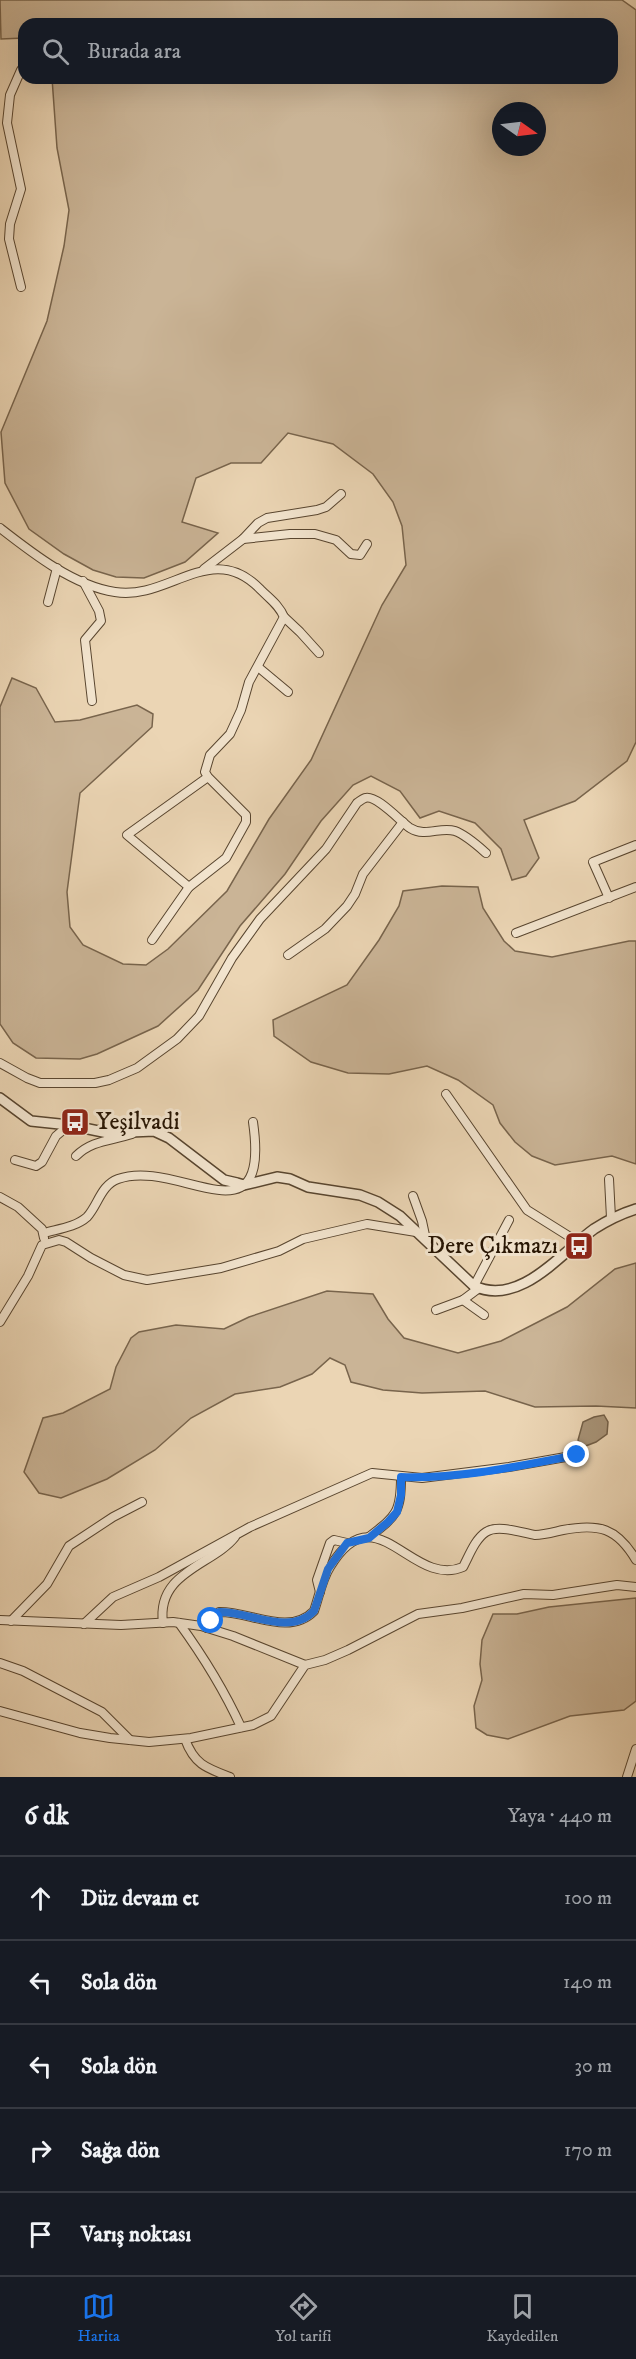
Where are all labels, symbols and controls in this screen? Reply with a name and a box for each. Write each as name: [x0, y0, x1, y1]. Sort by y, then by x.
search box: [18, 18, 618, 84]
icon: search: [39, 35, 72, 68]
text: Burada ara: [87, 38, 181, 65]
north arrow: [492, 102, 546, 156]
bus stop icon: Yeşilvadi: [59, 1106, 91, 1138]
place label: Yeşilvadi: [96, 1107, 180, 1137]
bus stop icon: Dere Çıkmazı: [563, 1230, 595, 1262]
place label: Dere Çıkmazı: [427, 1231, 558, 1261]
route end: [563, 1441, 589, 1467]
route start: [197, 1607, 223, 1633]
text: 6 dk: [24, 1800, 69, 1833]
text: Yaya · 440 m: [508, 1804, 612, 1829]
icon: ahead: [24, 1882, 57, 1915]
text: Düz devam et: [81, 1885, 199, 1912]
text: 100 m: [564, 1886, 612, 1911]
icon: left: [24, 1966, 57, 1999]
text: Sola dön: [81, 1969, 157, 1996]
text: 140 m: [563, 1970, 612, 1995]
icon: left: [24, 2050, 57, 2083]
text: Sola dön: [81, 2053, 157, 2080]
text: 30 m: [574, 2054, 612, 2079]
icon: right: [24, 2134, 57, 2167]
text: Sağa dön: [81, 2137, 160, 2164]
text: 170 m: [564, 2138, 612, 2163]
icon: arrive: [24, 2218, 57, 2251]
text: Varış noktası: [81, 2221, 191, 2248]
tab: Harita: [78, 2290, 120, 2346]
tab: Yol tarifi: [275, 2290, 331, 2346]
tab: Kaydedilen: [486, 2290, 558, 2346]

